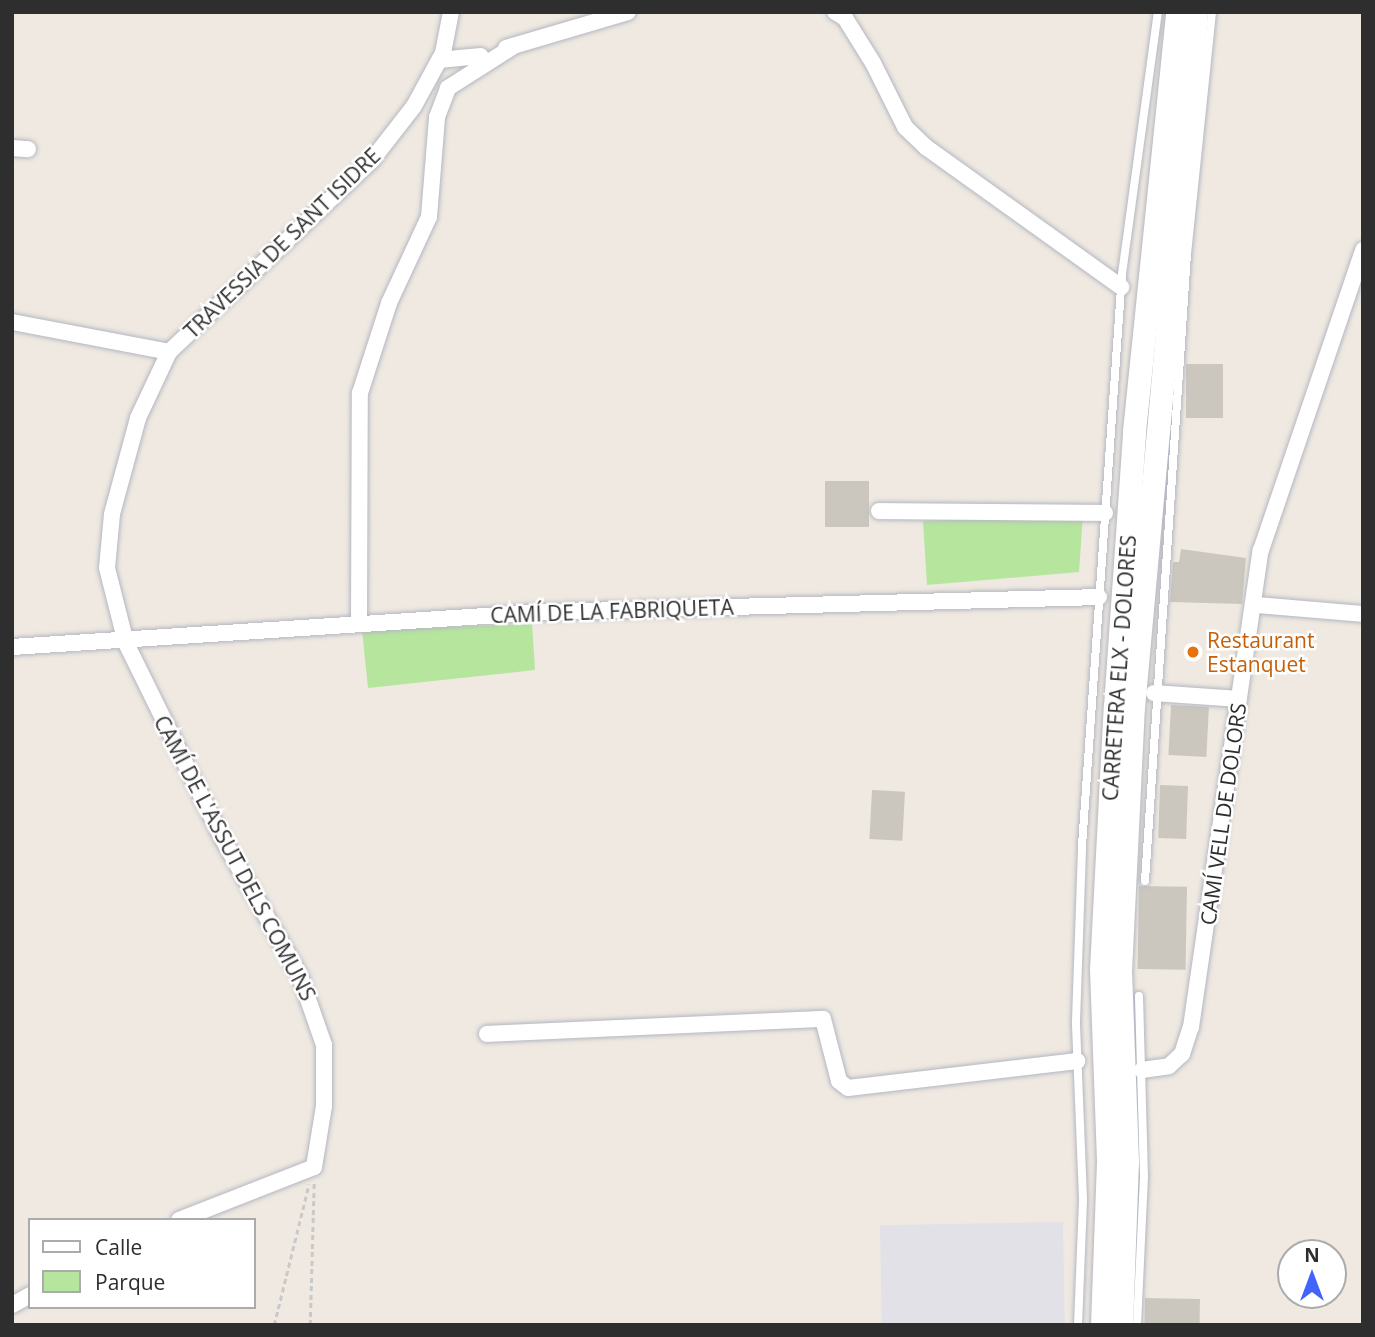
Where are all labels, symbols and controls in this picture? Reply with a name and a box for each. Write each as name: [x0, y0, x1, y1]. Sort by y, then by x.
street label: TRAVESSIA DE SANT ISIDRE: [179, 143, 385, 343]
street label: CARRETERA ELX - DOLORES: [1097, 534, 1141, 802]
street label: CAMÍ DE LA FABRIQUETA: [490, 594, 734, 628]
place label: Restaurant Estanquet: [1207, 627, 1314, 677]
marker: Restaurant Estanquet: [1185, 644, 1201, 660]
street label: CAMÍ VELL DE DOLORS: [1195, 701, 1251, 927]
street label: CAMÍ DE L'ASSUT DELS COMUNS: [149, 711, 321, 1005]
legend: [28, 1218, 256, 1309]
text: Calle: [95, 1233, 142, 1261]
north arrow: [1277, 1239, 1347, 1309]
text: N: [1304, 1242, 1320, 1268]
text: Parque: [95, 1268, 165, 1296]

